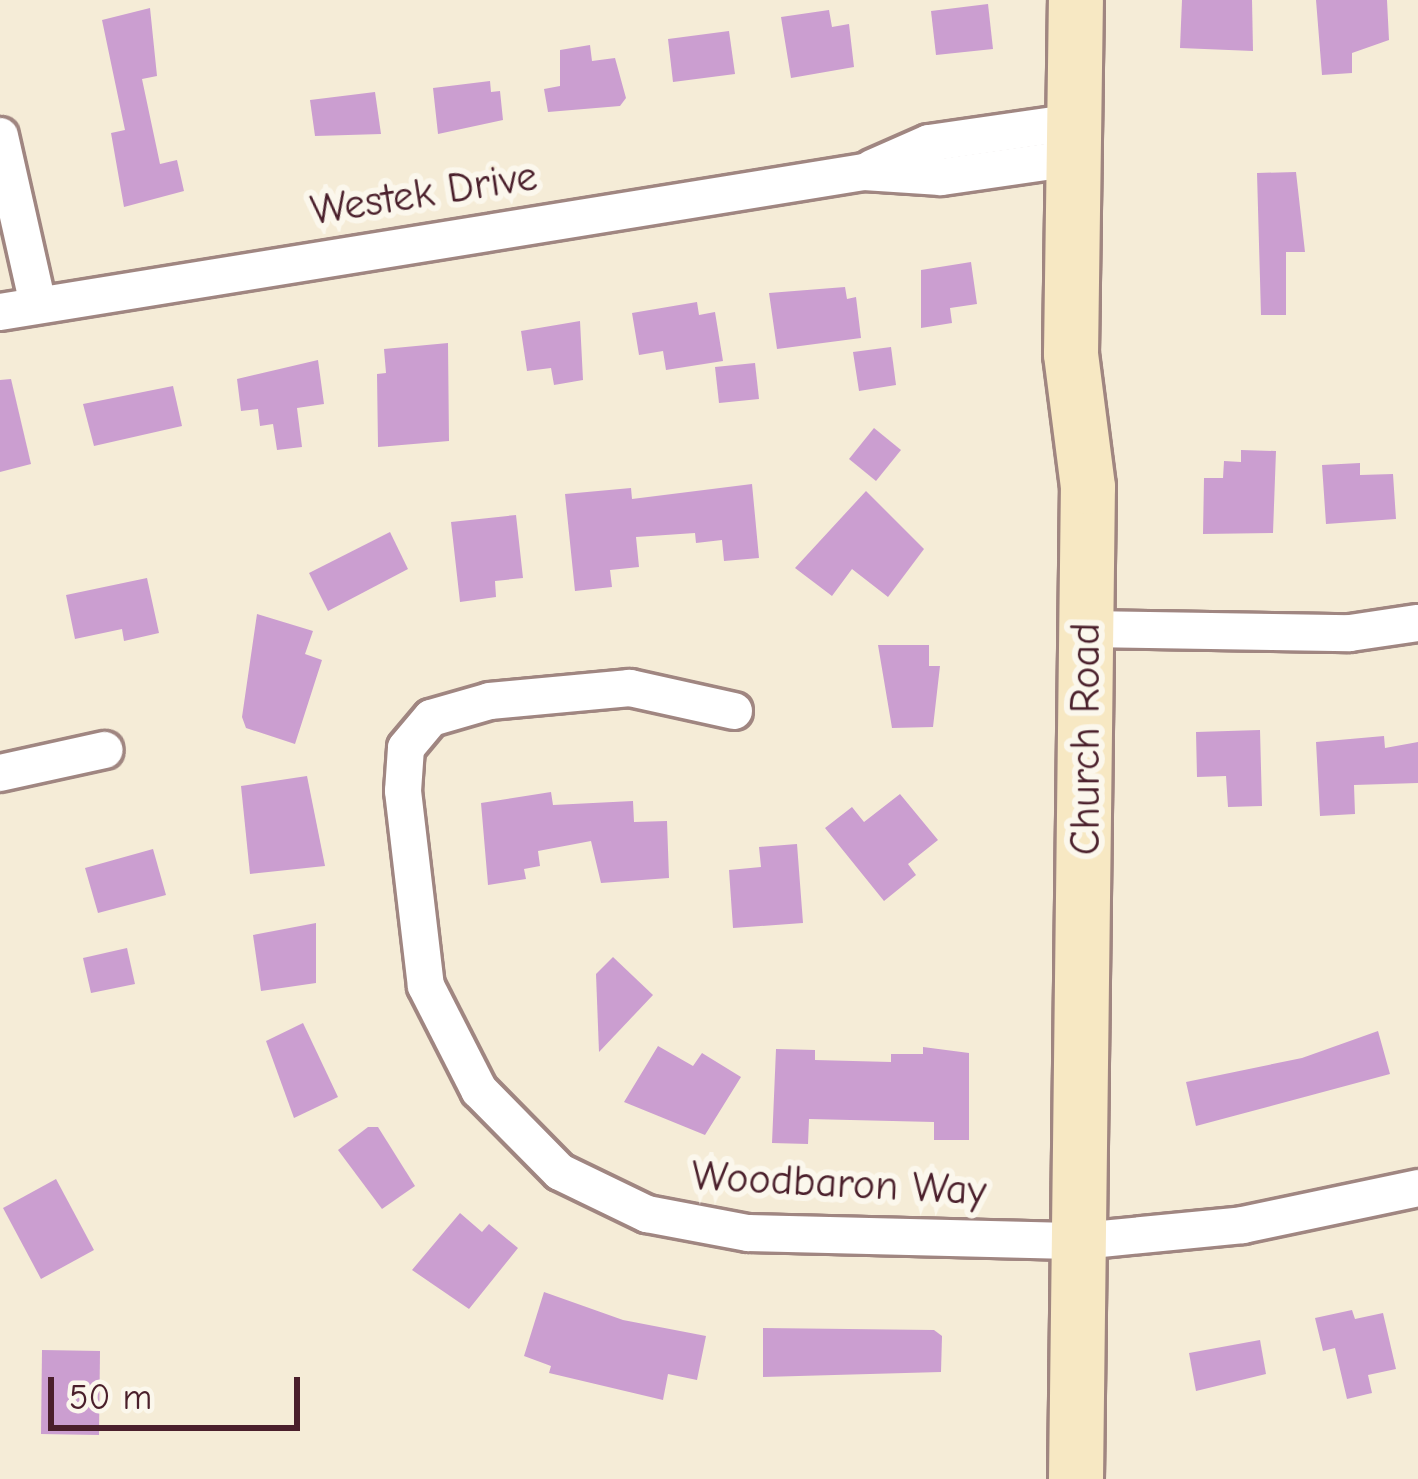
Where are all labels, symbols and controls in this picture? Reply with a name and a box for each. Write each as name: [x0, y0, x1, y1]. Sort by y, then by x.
street label: Westek Drive: [307, 151, 541, 237]
street label: Church Road: [1061, 623, 1111, 855]
street label: Woodbaron Way: [690, 1151, 988, 1217]
scale bar: [54, 1353, 306, 1427]
text: 50 m: [69, 1377, 152, 1418]

